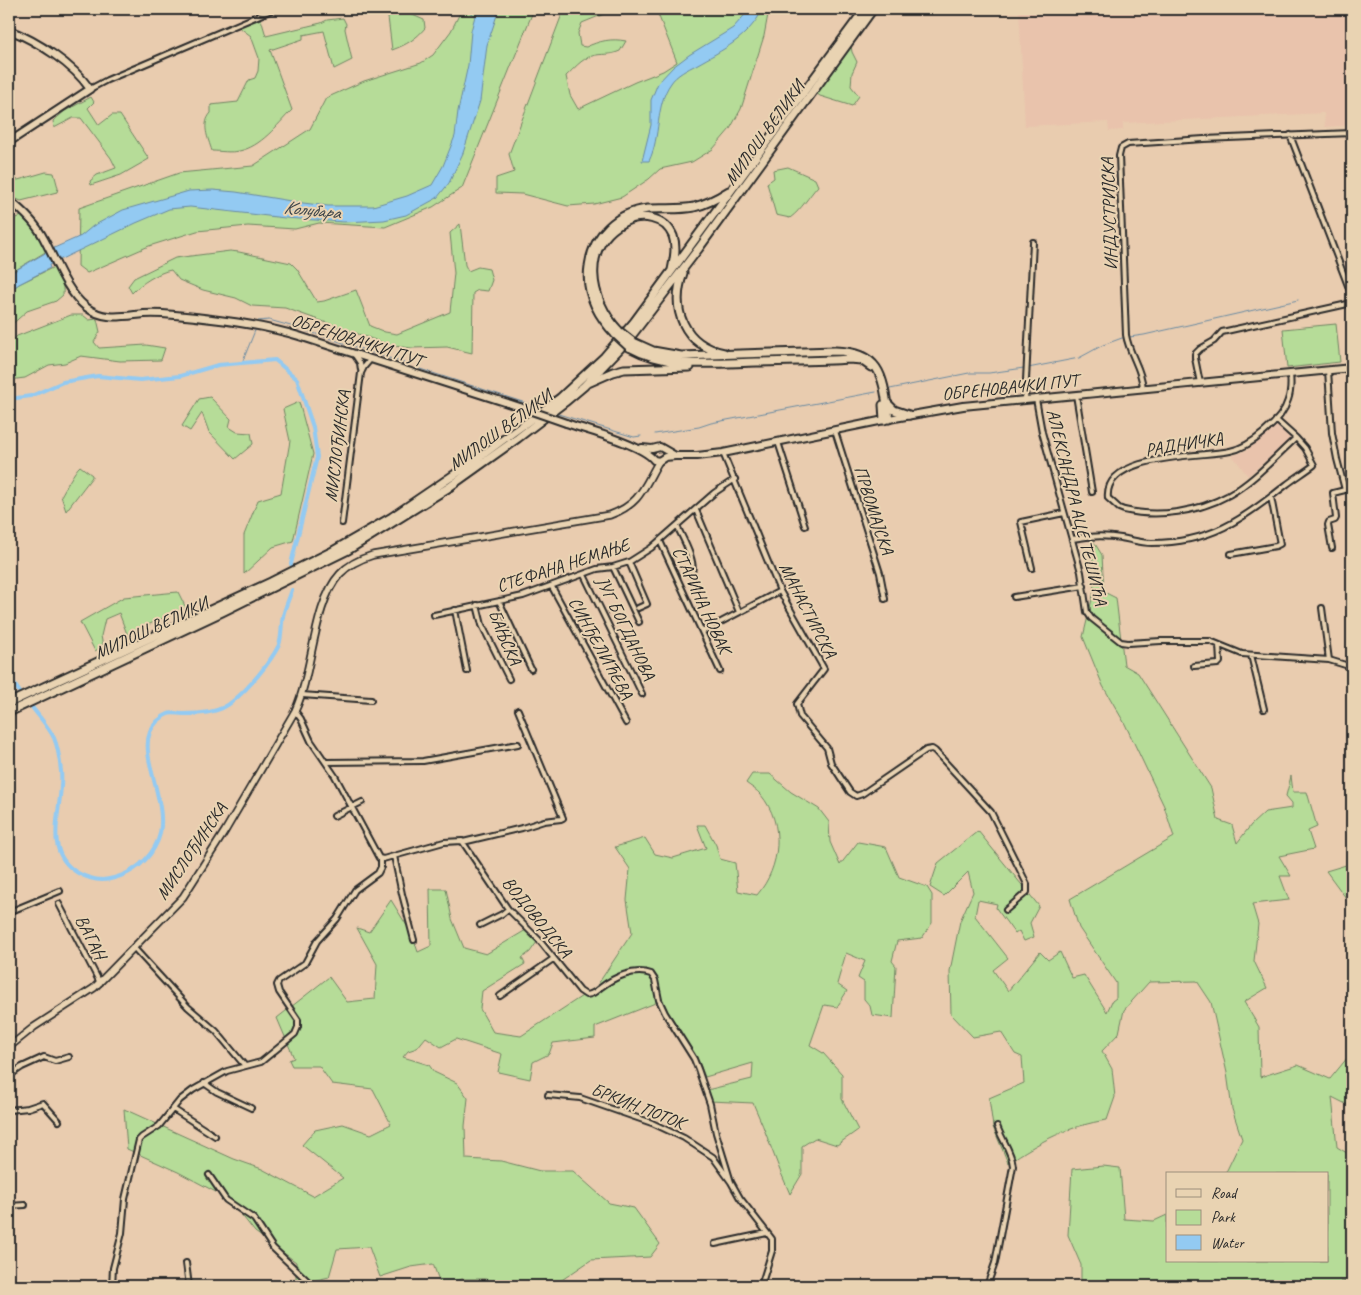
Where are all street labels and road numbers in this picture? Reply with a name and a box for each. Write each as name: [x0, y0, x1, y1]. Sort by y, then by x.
street label: МИЛОШ ВЕЛИКИ: [719, 74, 811, 189]
street label: ИНДУСТРИЈСКА: [1096, 156, 1122, 271]
street label: ОБРЕНОВАЧКИ ПУТ: [289, 308, 430, 373]
street label: ОБРЕНОВАЧКИ ПУТ: [941, 368, 1084, 405]
street label: МИЛОШ ВЕЛИКИ: [444, 383, 559, 475]
street label: МИСЛОЂИНСКА: [319, 388, 356, 503]
street label: АЛЕКСАНДРА АЦЕ ТЕШИЋА: [1042, 407, 1112, 608]
street label: РАДНИЧКА: [1144, 427, 1225, 461]
street label: ПРВОМАЈСКА: [849, 463, 899, 558]
street label: СТЕФАНА НЕМАЊЕ: [494, 533, 634, 597]
street label: СТАРИНА НОВАК: [668, 543, 738, 660]
street label: МАНАСТИРСКА: [775, 559, 842, 662]
street label: ЈУГ БОГДАНОВА: [591, 572, 661, 684]
street label: МИЛОШ ВЕЛИКИ: [91, 591, 214, 664]
street label: СИНЂЕЛИЋЕВА: [563, 593, 639, 704]
street label: БАЊСКА: [484, 606, 527, 669]
street label: МИСЛОЂИНСКА: [151, 798, 233, 904]
street label: ВОДОВОДСКА: [498, 872, 577, 963]
street label: ВАГАН: [71, 911, 113, 965]
street label: БРКИН ПОТОК: [588, 1078, 692, 1135]

